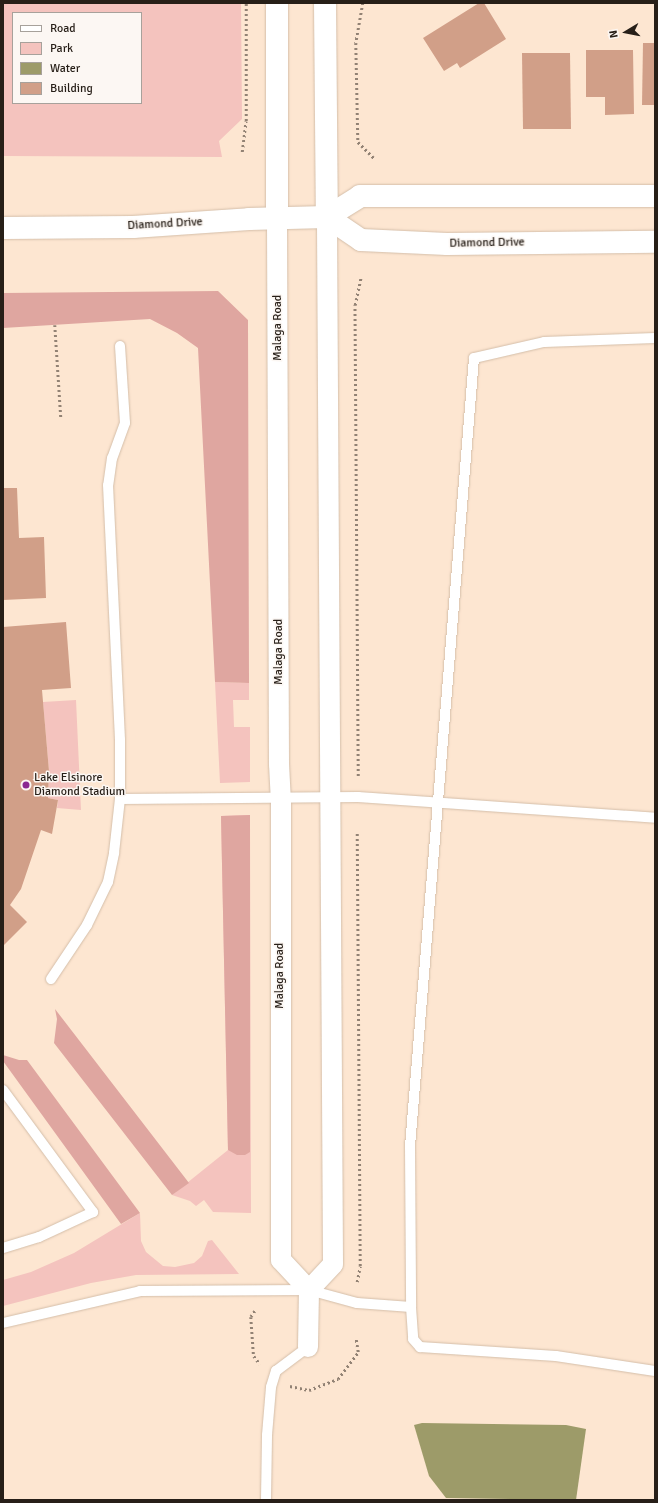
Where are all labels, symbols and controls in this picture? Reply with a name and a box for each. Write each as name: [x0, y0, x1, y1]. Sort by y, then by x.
legend: [12, 12, 142, 104]
north arrow: [606, 12, 646, 52]
text: Road: [50, 21, 76, 36]
text: N: [607, 29, 621, 39]
text: Park: [50, 41, 73, 56]
text: Water: [50, 61, 80, 76]
text: Building: [50, 81, 93, 96]
street label: Diamond Drive: [127, 215, 203, 233]
street label: Diamond Drive: [449, 235, 525, 251]
street label: Malaga Road: [271, 295, 285, 361]
street label: Malaga Road: [272, 619, 286, 685]
place label: Lake Elsinore Diamond Stadium: [34, 771, 125, 799]
marker: Lake Elsinore Diamond Stadium: [21, 780, 31, 790]
street label: Malaga Road: [273, 943, 287, 1009]

